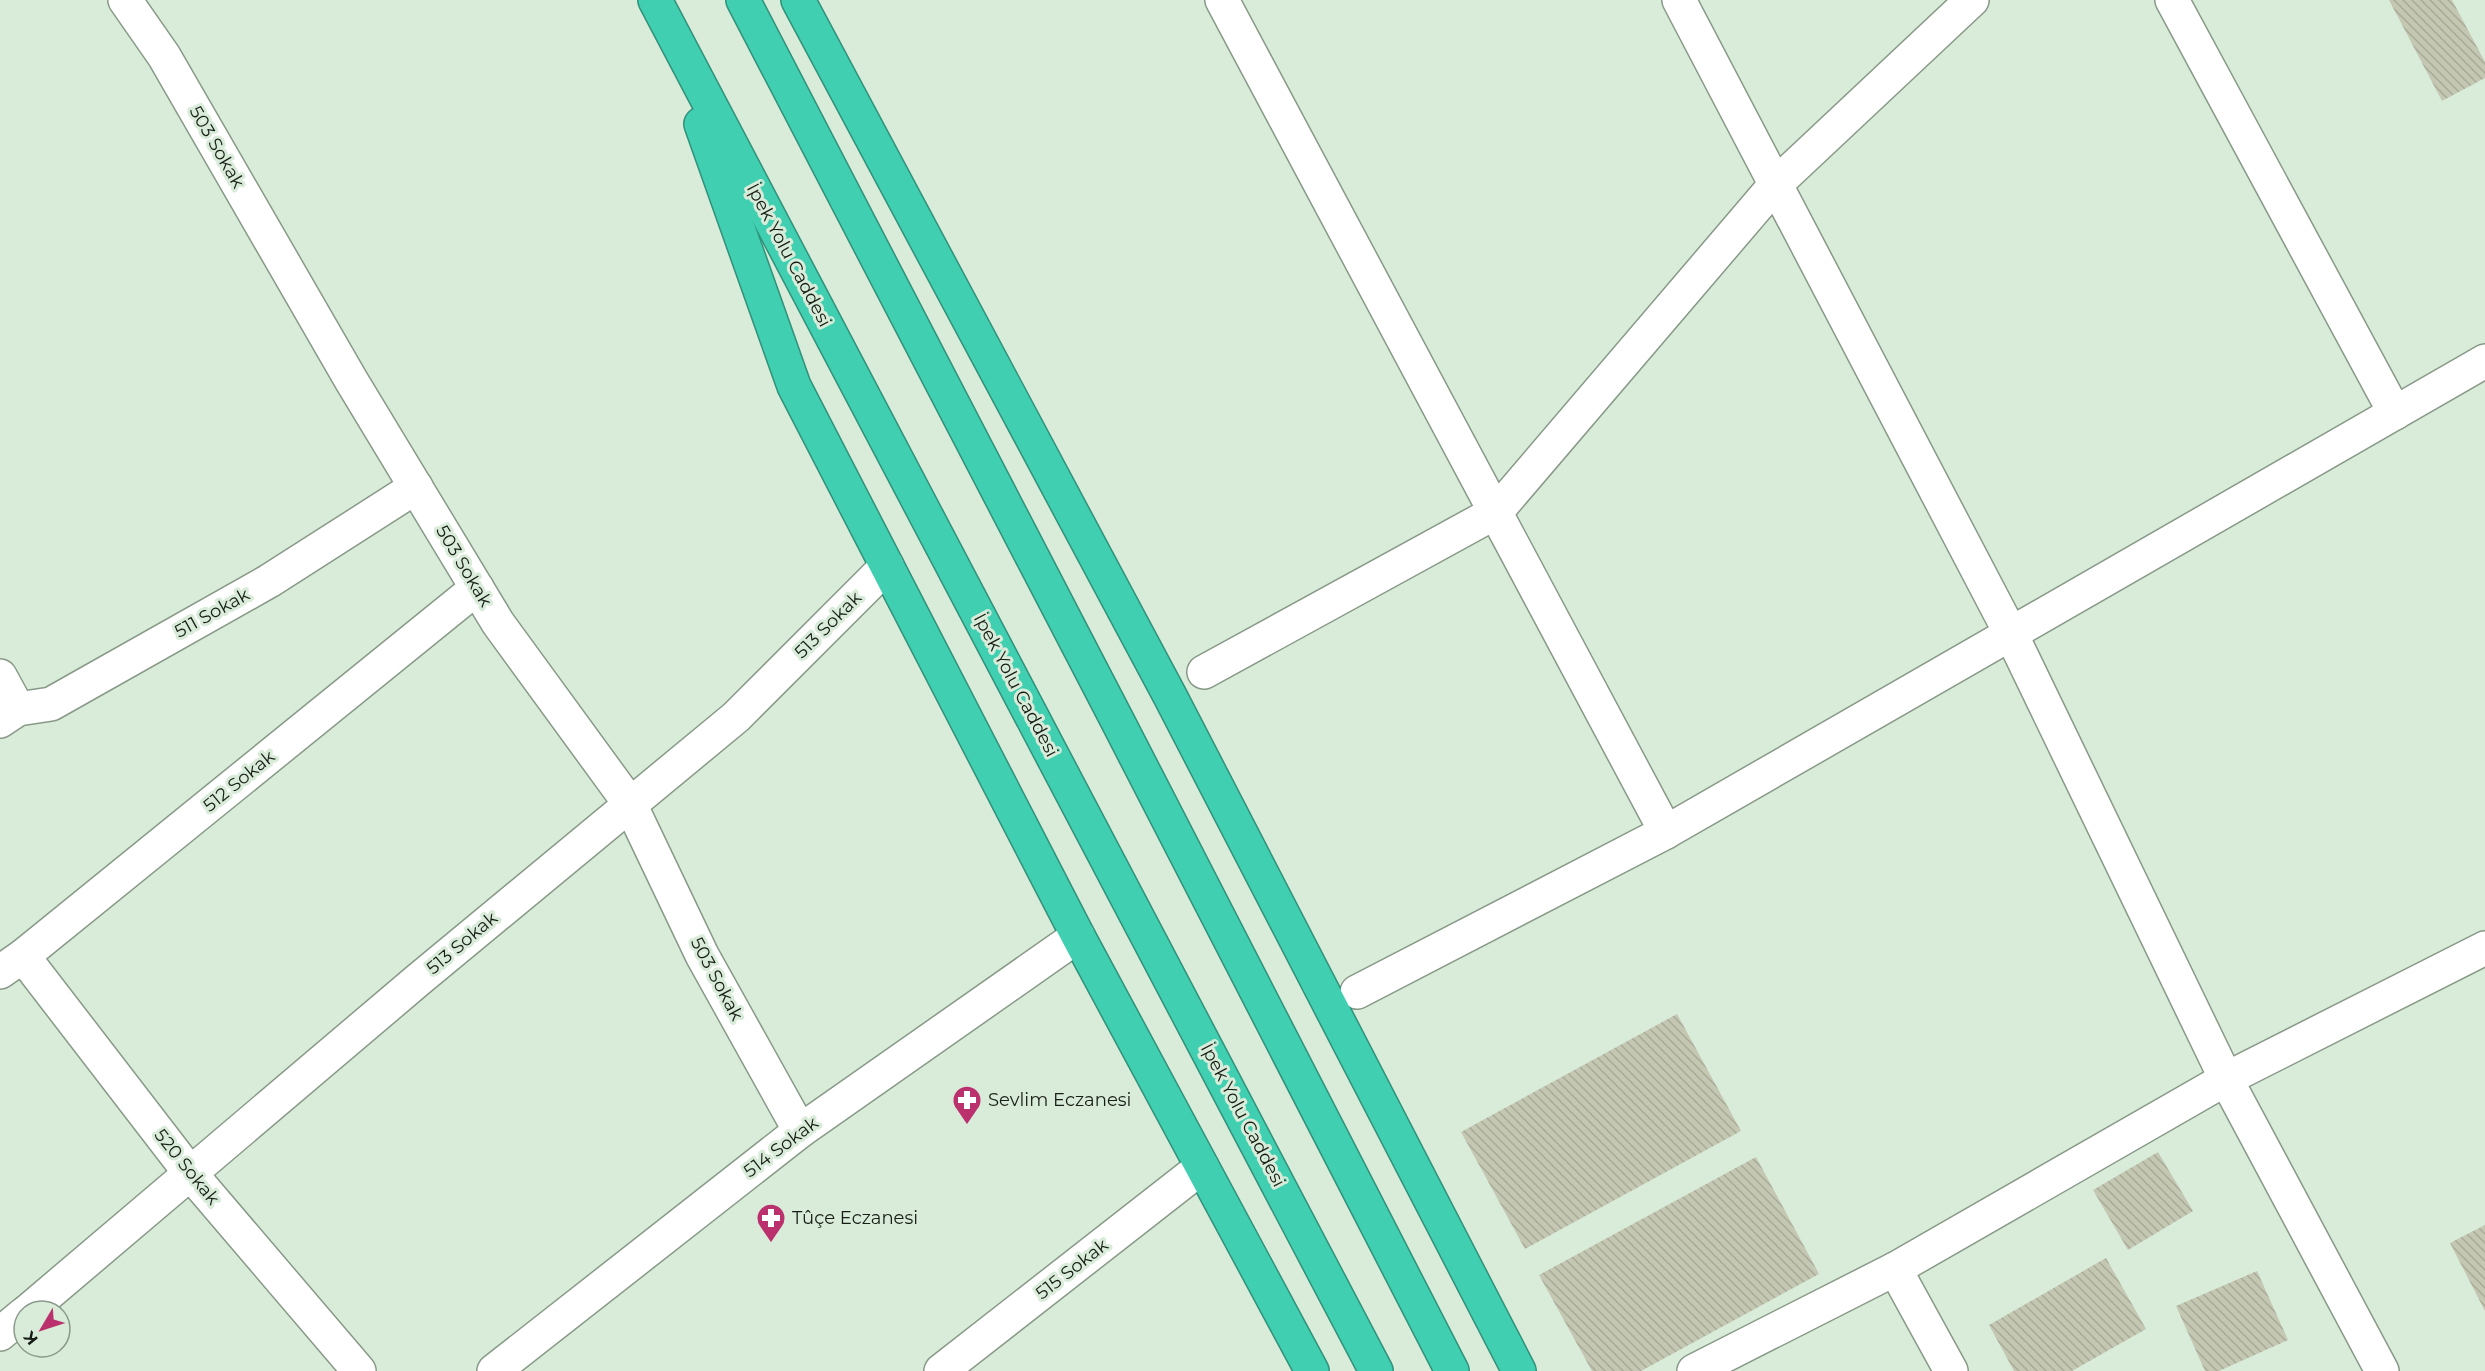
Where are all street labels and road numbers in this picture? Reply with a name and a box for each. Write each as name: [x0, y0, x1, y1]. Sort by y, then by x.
street label: 503 Sokak: [185, 102, 249, 192]
street label: İpek Yolu Caddesi: [742, 179, 836, 331]
street label: 503 Sokak: [431, 521, 497, 611]
street label: 511 Sokak: [171, 583, 253, 643]
street label: 513 Sokak: [790, 587, 866, 663]
street label: İpek Yolu Caddesi: [969, 609, 1063, 761]
street label: 512 Sokak: [199, 745, 280, 817]
street label: 513 Sokak: [422, 907, 502, 979]
street label: 503 Sokak: [686, 934, 748, 1025]
street label: İpek Yolu Caddesi: [1196, 1039, 1290, 1191]
street label: 514 Sokak: [739, 1112, 823, 1182]
street label: 520 Sokak: [150, 1125, 224, 1210]
street label: 515 Sokak: [1031, 1234, 1113, 1304]

